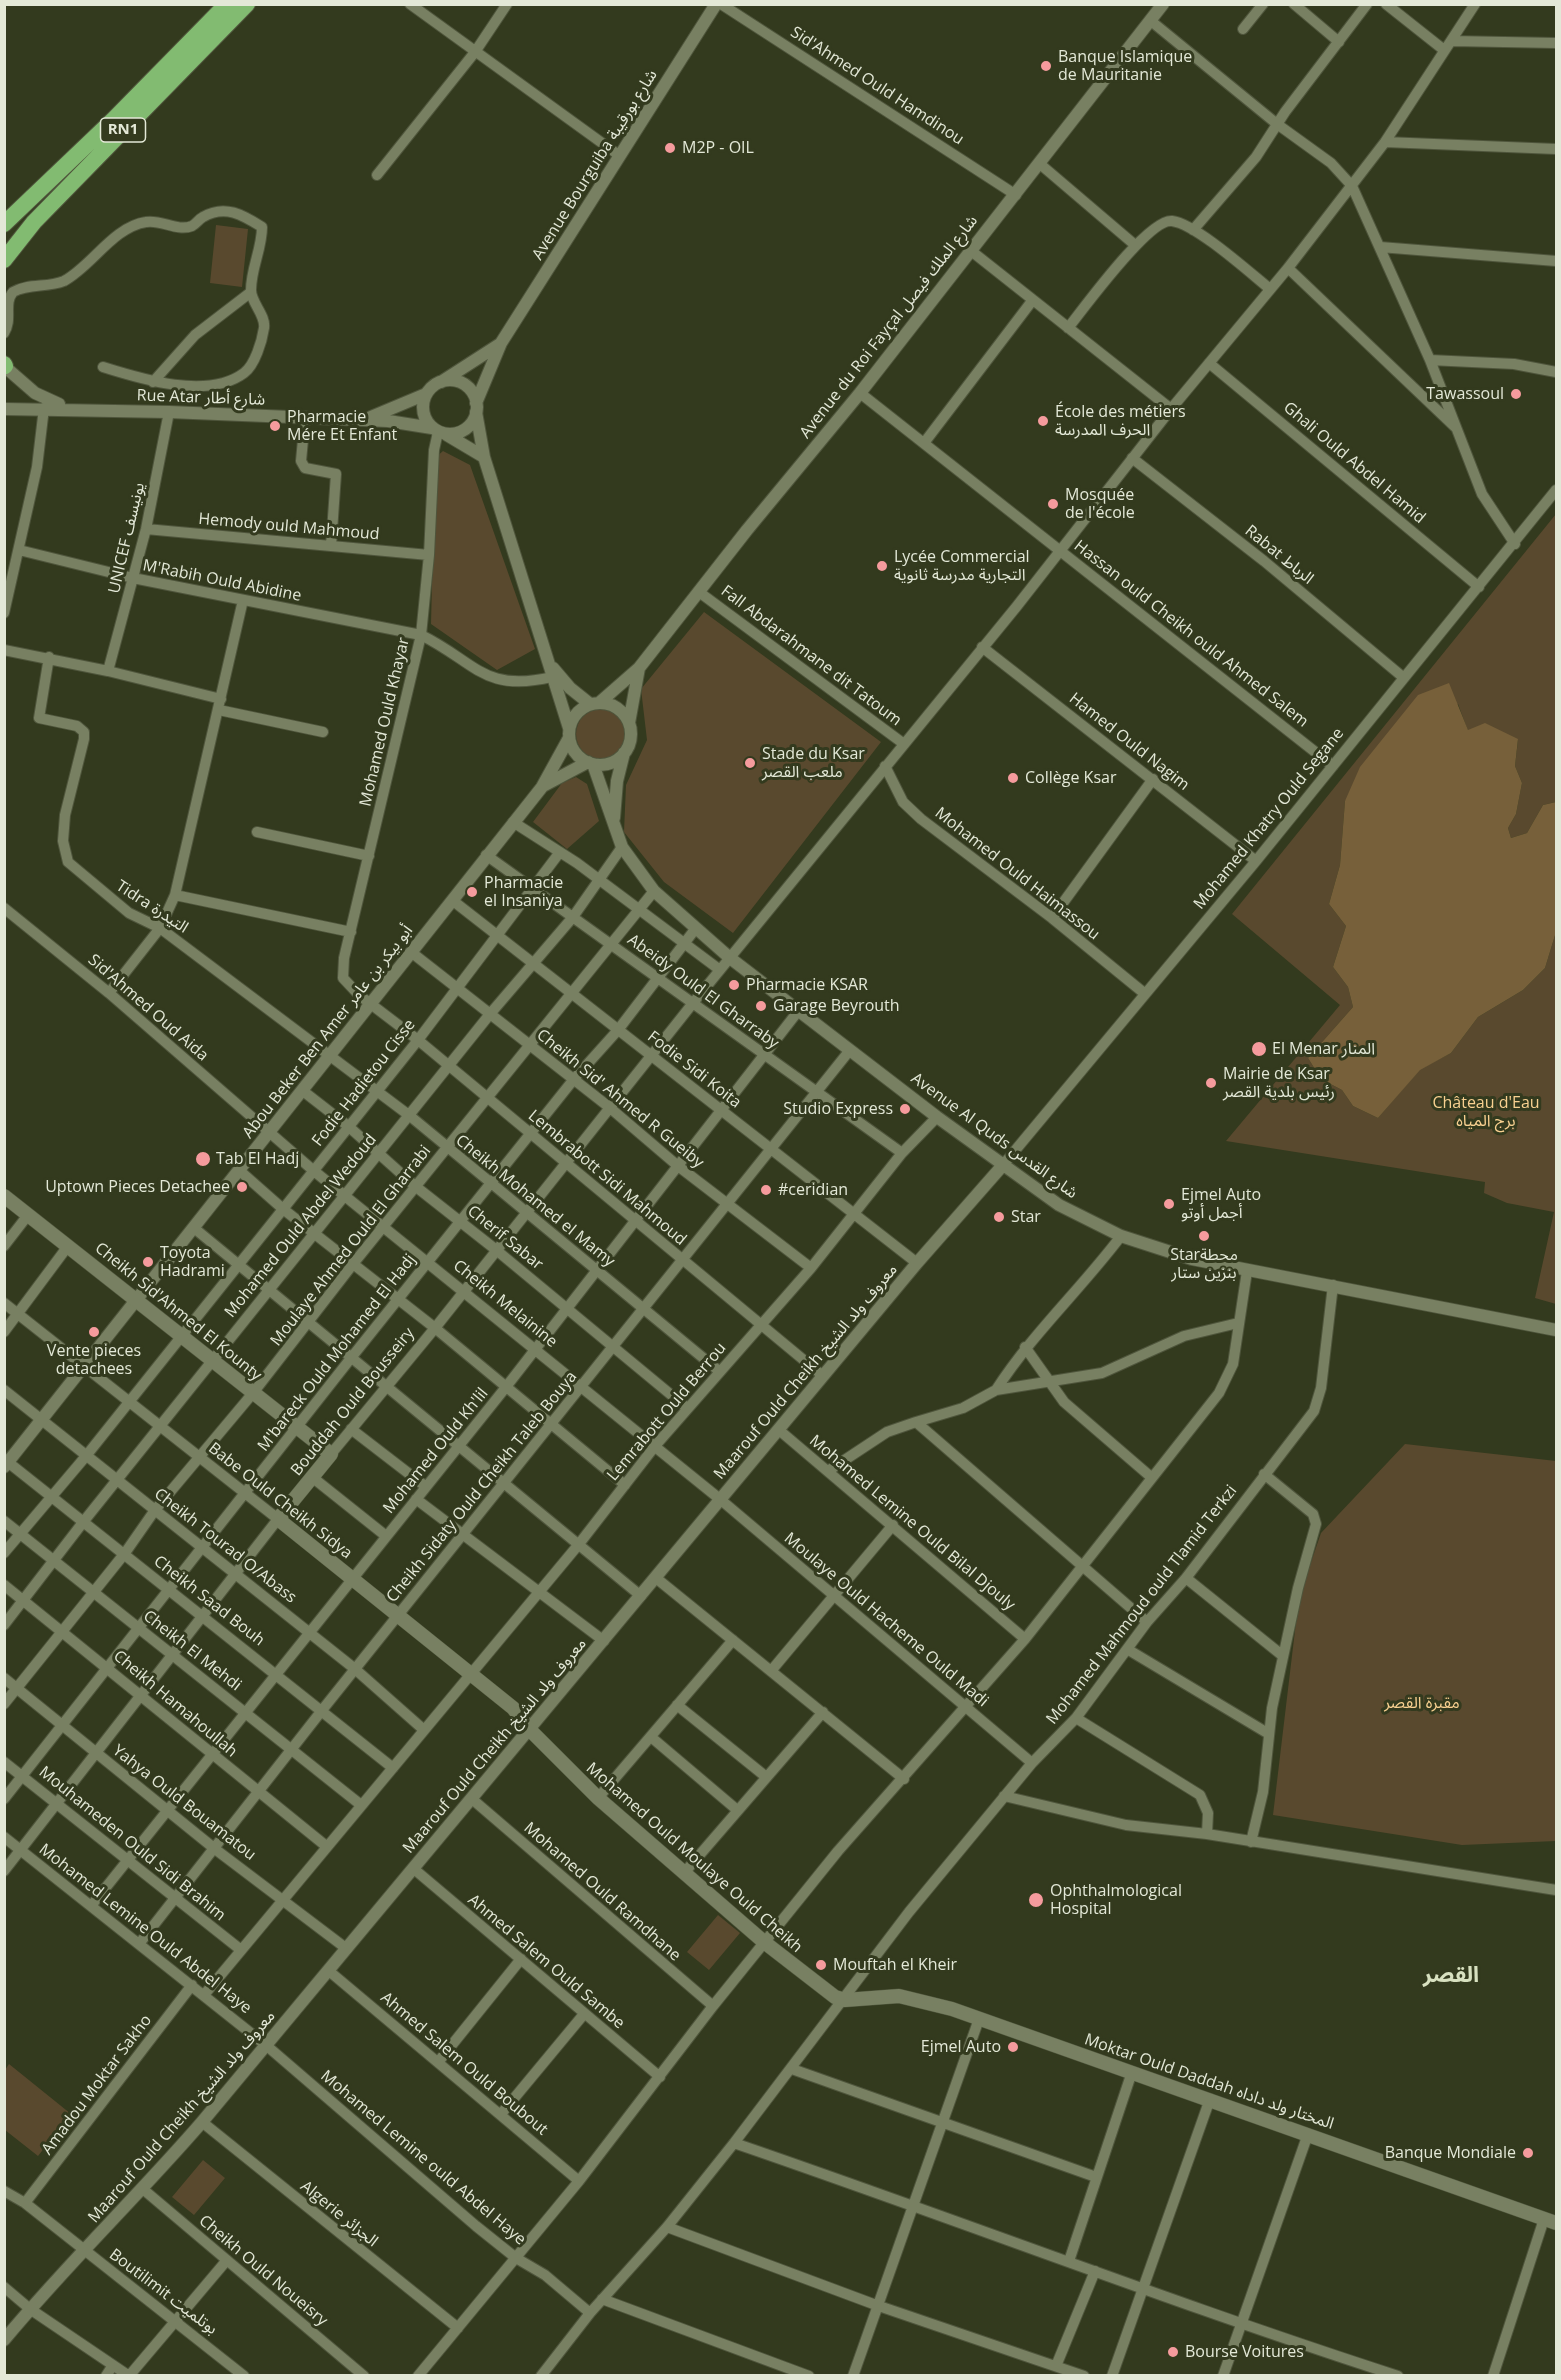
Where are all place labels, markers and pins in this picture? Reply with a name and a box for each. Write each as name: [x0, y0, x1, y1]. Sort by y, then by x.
place label: Banque Islamique de Mauritanie: [1058, 47, 1192, 85]
marker: Banque Islamique de Mauritanie: [1039, 59, 1053, 73]
place label: M2P - OIL: [682, 138, 754, 158]
marker: M2P - OIL: [663, 141, 677, 155]
place label: Tawassoul: [1426, 384, 1504, 404]
marker: Tawassoul: [1509, 387, 1523, 401]
place label: École des métiers الحرف المدرسة: [1055, 402, 1186, 440]
place label: Pharmacie Mére Et Enfant: [287, 407, 397, 445]
marker: École des métiers الحرف المدرسة: [1036, 414, 1050, 428]
marker: Pharmacie Mére Et Enfant: [268, 419, 282, 433]
place label: Mosquée de l'école: [1065, 485, 1135, 523]
marker: Mosquée de l'école: [1046, 497, 1060, 511]
place label: Lycée Commercial التجارية مدرسة ثانوية: [894, 547, 1030, 585]
marker: Lycée Commercial التجارية مدرسة ثانوية: [875, 559, 889, 573]
place label: Stade du Ksar ملعب القصر: [762, 744, 865, 782]
marker: Stade du Ksar ملعب القصر: [743, 756, 757, 770]
place label: Collège Ksar: [1025, 768, 1116, 788]
marker: Collège Ksar: [1006, 771, 1020, 785]
place label: Pharmacie el Insaniya: [484, 873, 563, 911]
marker: Pharmacie el Insaniya: [465, 885, 479, 899]
place label: Pharmacie KSAR: [746, 975, 868, 995]
marker: Pharmacie KSAR: [727, 978, 741, 992]
place label: Garage Beyrouth: [773, 996, 900, 1016]
marker: Garage Beyrouth: [754, 999, 768, 1013]
place label: El Menar المنار: [1272, 1039, 1375, 1059]
marker: El Menar المنار: [1250, 1040, 1268, 1058]
place label: Mairie de Ksar رئيس بلدية القصر: [1223, 1064, 1335, 1102]
marker: Mairie de Ksar رئيس بلدية القصر: [1204, 1076, 1218, 1090]
place label: Studio Express: [783, 1099, 893, 1119]
marker: Studio Express: [898, 1102, 912, 1116]
place label: Tab El Hadj: [216, 1149, 299, 1169]
marker: Tab El Hadj: [194, 1150, 212, 1168]
place label: Uptown Pieces Detachee: [45, 1177, 230, 1197]
marker: Uptown Pieces Detachee: [235, 1180, 249, 1194]
place label: #ceridian: [778, 1180, 848, 1200]
marker: #ceridian: [759, 1183, 773, 1197]
place label: Ejmel Auto أجمل أوتو: [1181, 1185, 1261, 1223]
marker: Ejmel Auto أجمل أوتو: [1162, 1197, 1176, 1211]
place label: Star: [1011, 1207, 1041, 1227]
marker: Star: [992, 1210, 1006, 1224]
marker: Starمحطة بنزين ستار: [1197, 1229, 1211, 1243]
place label: Toyota Hadrami: [160, 1243, 225, 1281]
place label: Starمحطة بنزين ستار: [1170, 1245, 1238, 1283]
marker: Toyota Hadrami: [141, 1255, 155, 1269]
marker: Vente pieces detachees: [87, 1325, 101, 1339]
place label: Vente pieces detachees: [47, 1341, 141, 1379]
place label: Ophthalmological Hospital: [1050, 1881, 1182, 1919]
marker: Ophthalmological Hospital: [1027, 1891, 1045, 1909]
place label: Mouftah el Kheir: [833, 1955, 957, 1975]
marker: Mouftah el Kheir: [814, 1958, 828, 1972]
place label: Ejmel Auto: [921, 2037, 1001, 2057]
marker: Ejmel Auto: [1006, 2040, 1020, 2054]
place label: Banque Mondiale: [1385, 2143, 1516, 2163]
marker: Banque Mondiale: [1521, 2146, 1535, 2160]
place label: Bourse Voitures: [1185, 2342, 1304, 2362]
marker: Bourse Voitures: [1166, 2345, 1180, 2359]

